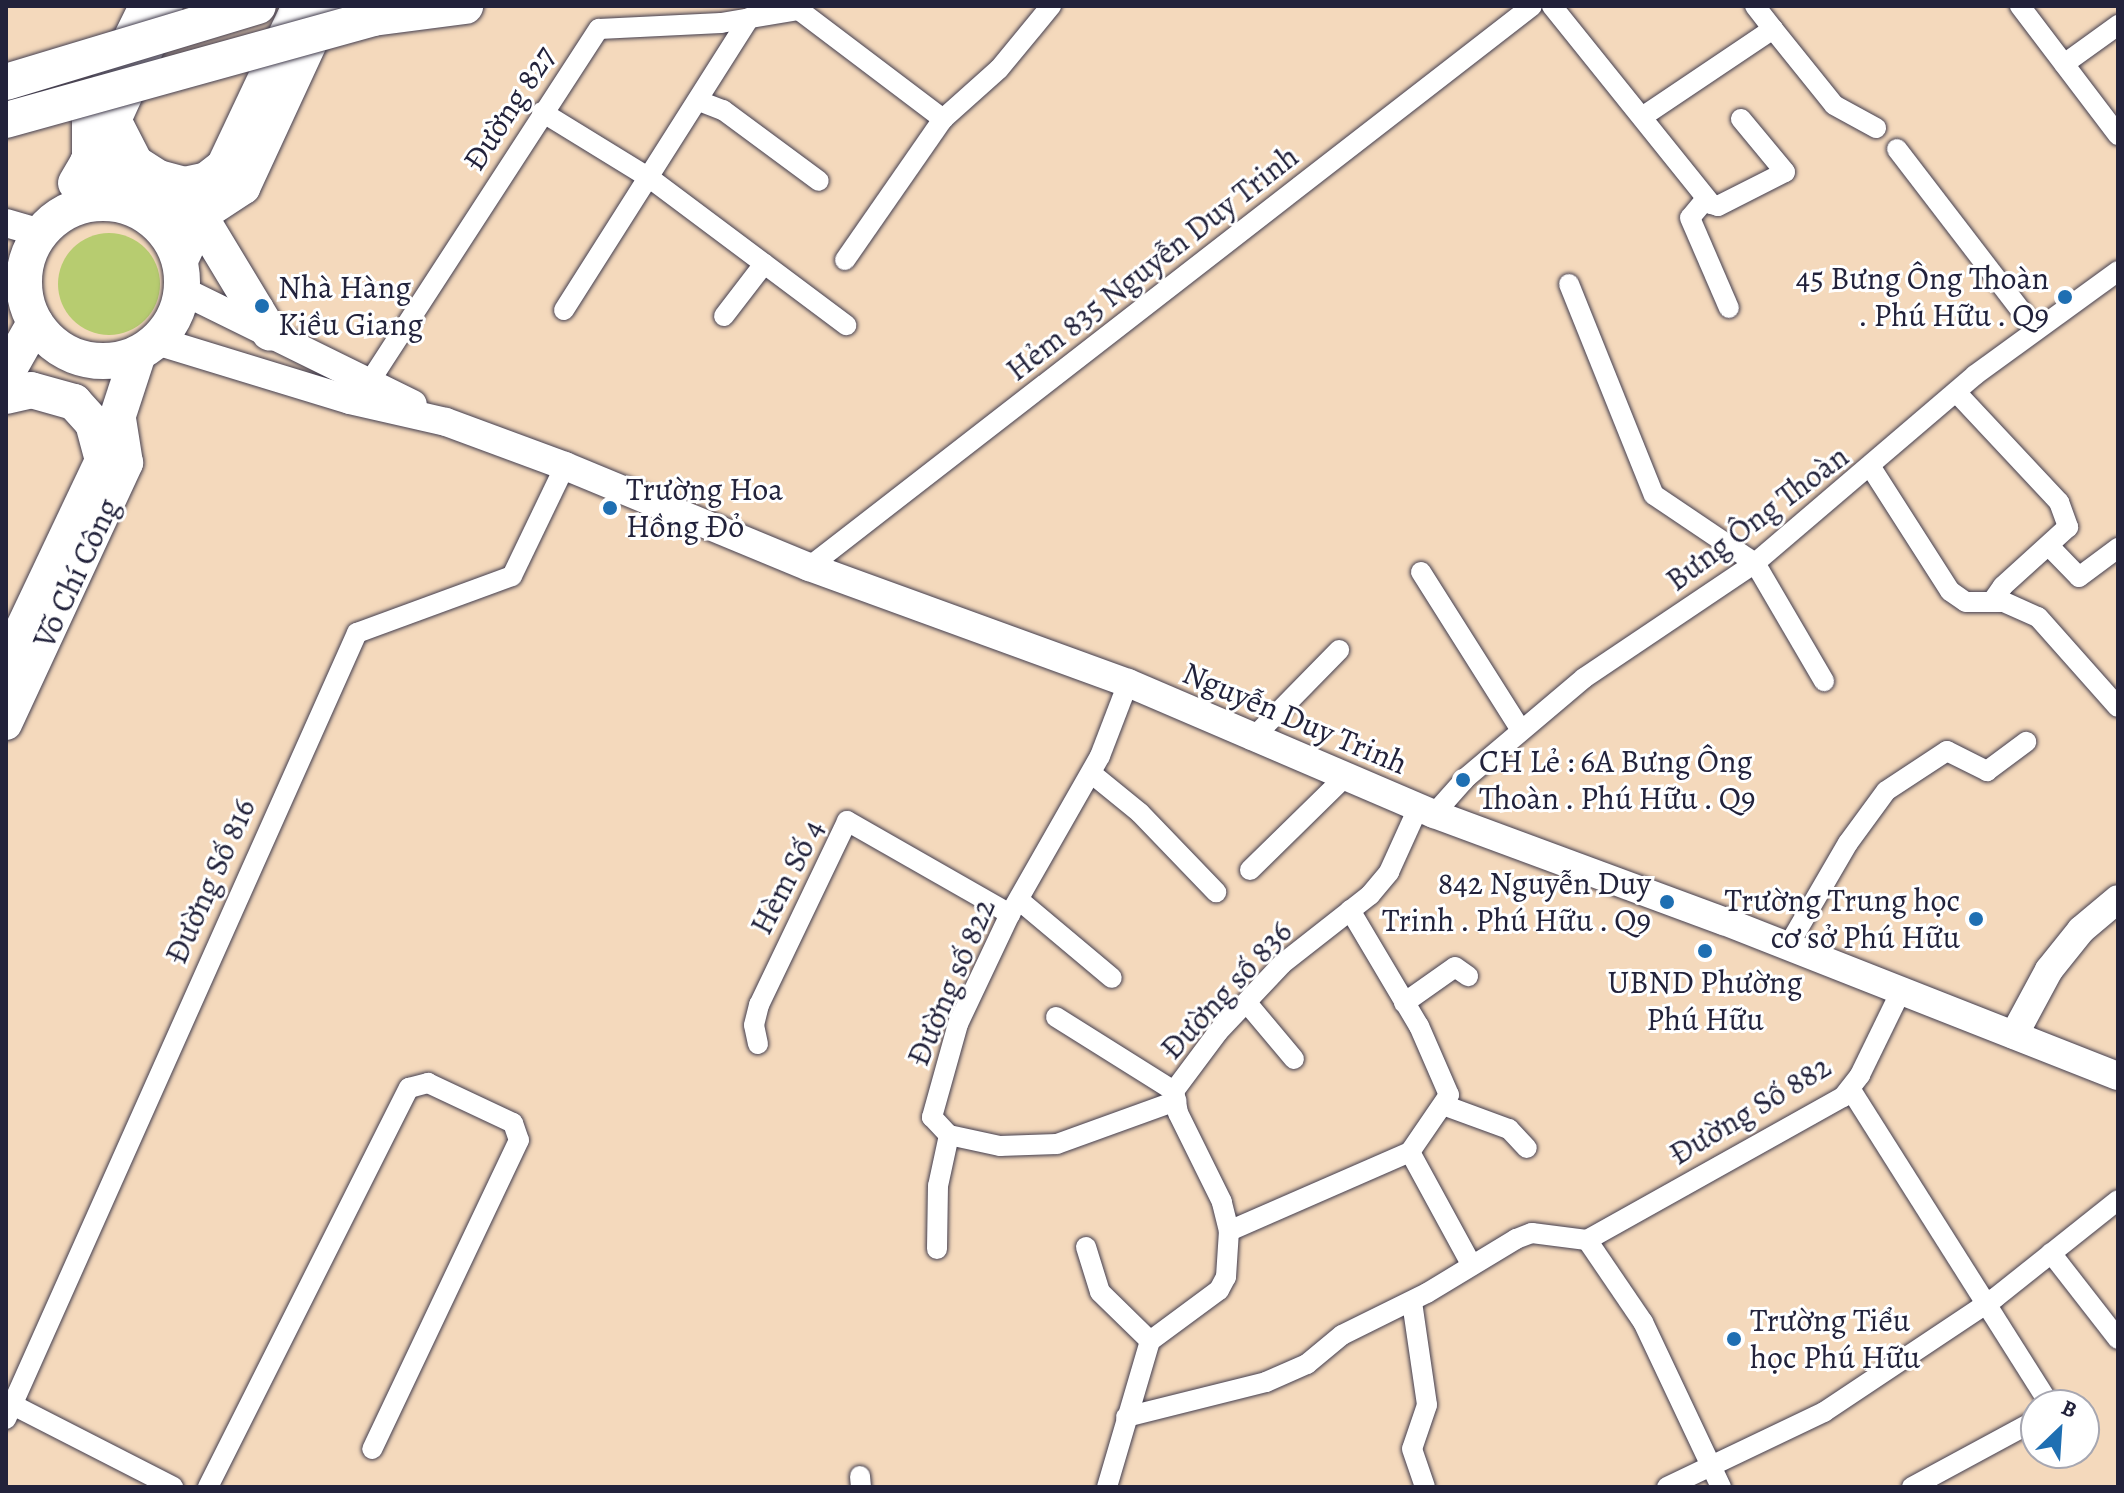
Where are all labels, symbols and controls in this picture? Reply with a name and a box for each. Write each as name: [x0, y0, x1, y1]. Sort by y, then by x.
street label: Đường 827: [454, 38, 564, 178]
street label: Hẻm 835 Nguyễn Duy Trinh: [998, 137, 1306, 389]
place label: 45 Bưng Ông Thoàn . Phú Hữu . Q9: [1796, 260, 2049, 335]
place label: Nhà Hàng Kiều Giang: [278, 269, 423, 344]
marker: 45 Bưng Ông Thoàn . Phú Hữu . Q9: [2056, 288, 2074, 306]
marker: Nhà Hàng Kiều Giang: [253, 297, 271, 315]
street label: Bưng Ông Thoàn: [1658, 437, 1856, 599]
place label: Trường Hoa Hồng Đỏ: [626, 471, 783, 546]
street label: Võ Chí Công: [25, 492, 127, 654]
marker: Trường Hoa Hồng Đỏ: [601, 499, 619, 517]
street label: Nguyễn Duy Trinh: [1177, 653, 1413, 783]
place label: CH Lẻ : 6A Bưng Ông Thoàn . Phú Hữu . Q9: [1479, 743, 1758, 818]
marker: CH Lẻ : 6A Bưng Ông Thoàn . Phú Hữu . Q9: [1454, 771, 1472, 789]
street label: Đường Số 816: [157, 792, 263, 970]
street label: Hèm Số 4: [742, 813, 832, 941]
place label: 842 Nguyễn Duy Trinh . Phú Hữu . Q9: [1379, 865, 1651, 940]
place label: Trường Trung học cơ sở Phú Hữu: [1725, 882, 1960, 957]
street label: Đường số 822: [899, 893, 1003, 1071]
marker: 842 Nguyễn Duy Trinh . Phú Hữu . Q9: [1658, 893, 1676, 911]
marker: Trường Trung học cơ sở Phú Hữu: [1967, 910, 1985, 928]
street label: Đường số 836: [1152, 913, 1300, 1067]
marker: UBND Phường Phú Hữu: [1696, 942, 1714, 960]
place label: UBND Phường Phú Hữu: [1607, 964, 1803, 1039]
street label: Đường Số 882: [1662, 1047, 1838, 1173]
place label: Trường Tiểu học Phú Hữu: [1750, 1302, 1920, 1377]
marker: Trường Tiểu học Phú Hữu: [1725, 1330, 1743, 1348]
north arrow: [2020, 1389, 2100, 1469]
text: B: [2057, 1393, 2082, 1426]

